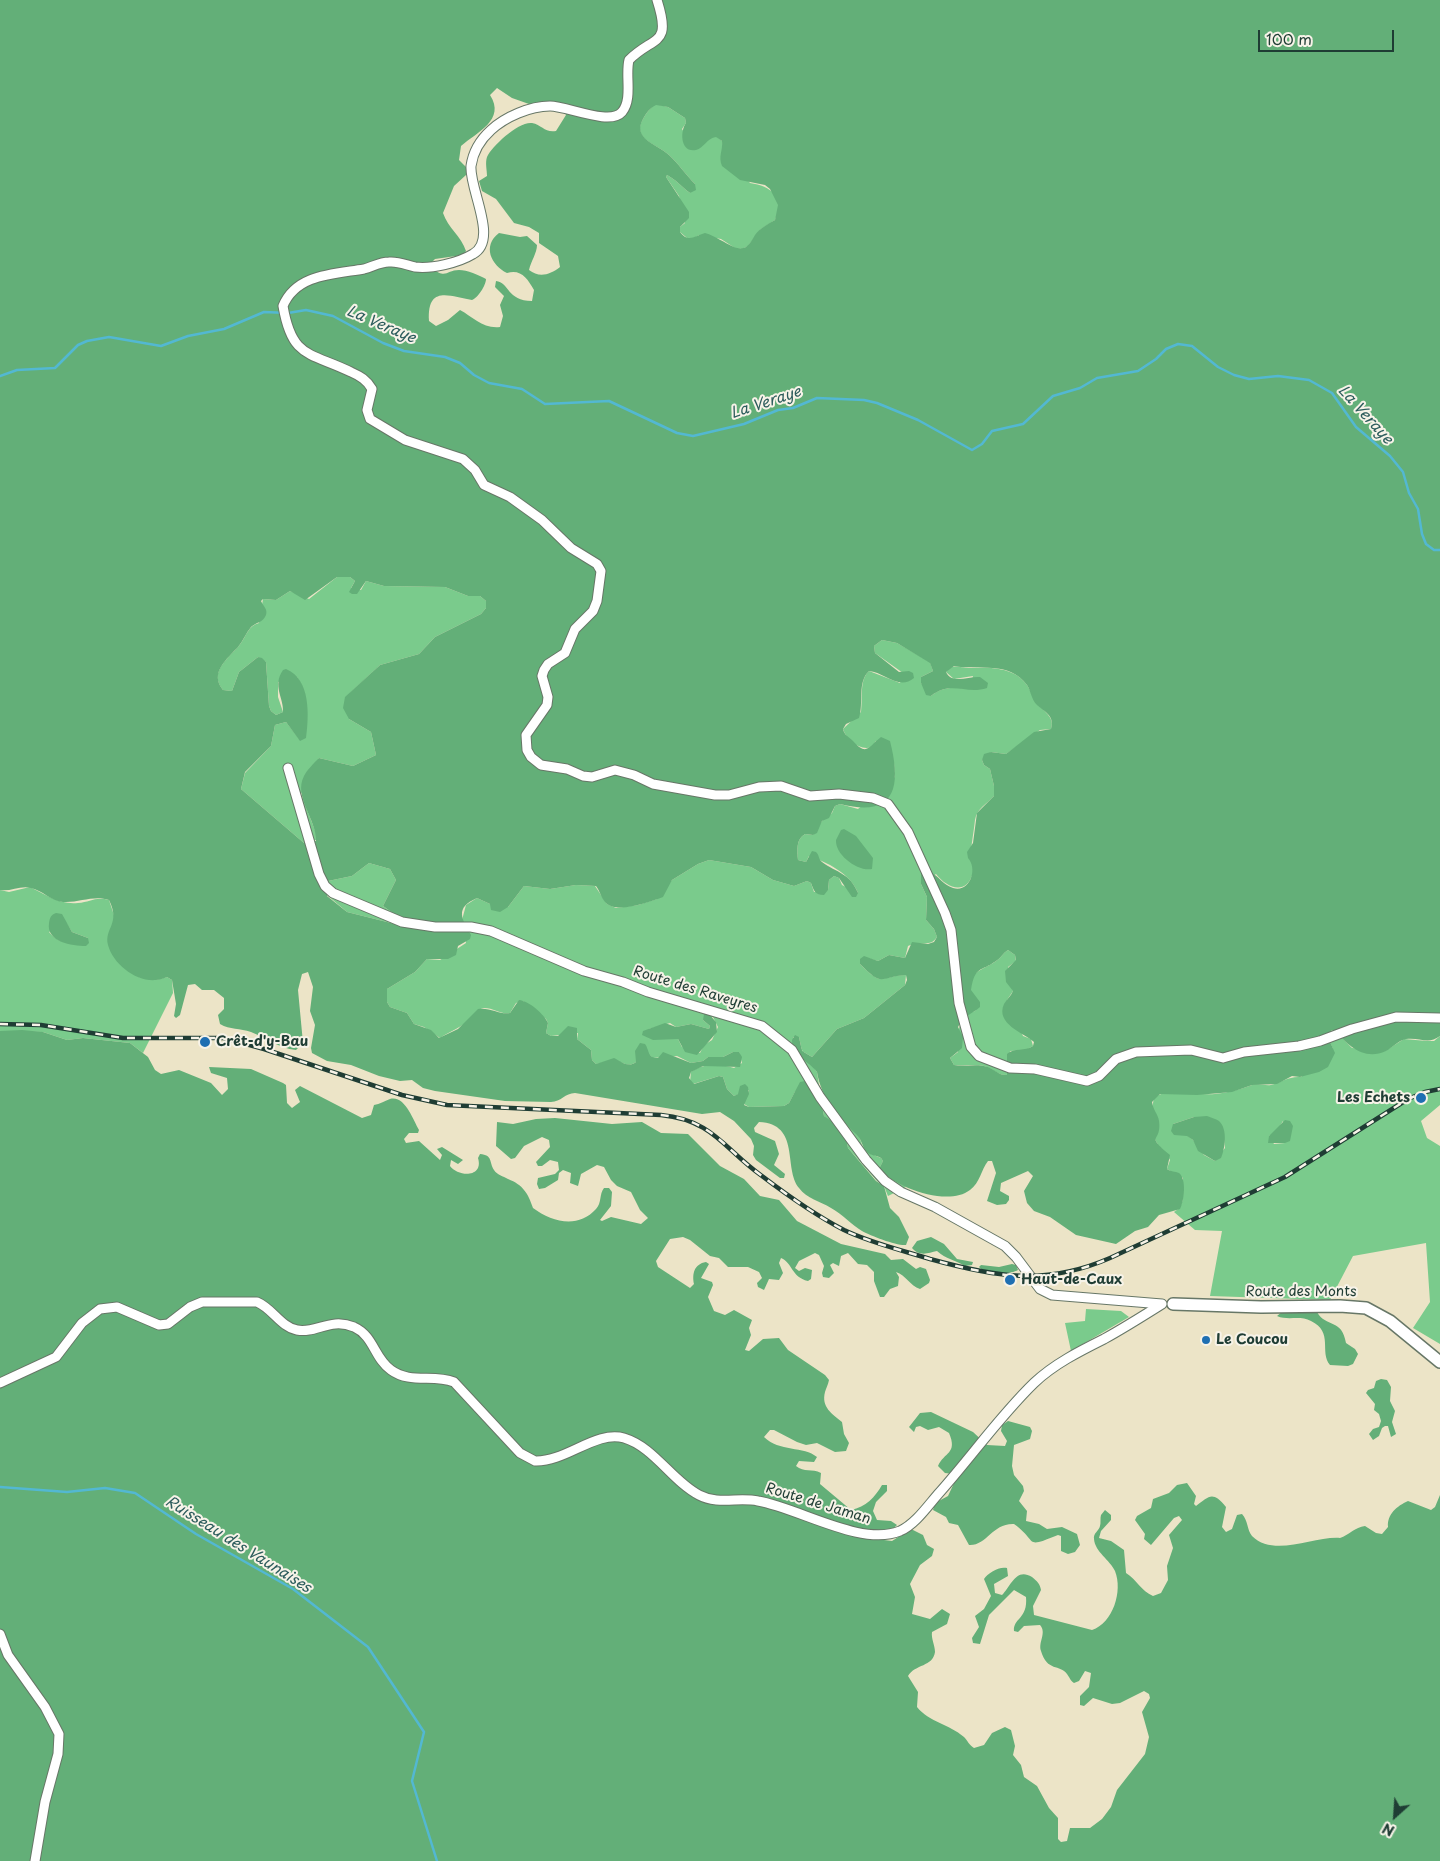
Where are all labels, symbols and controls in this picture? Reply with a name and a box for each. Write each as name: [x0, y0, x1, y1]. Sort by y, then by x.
scale bar: [1260, 20, 1396, 52]
text: 100 m: [1266, 27, 1312, 50]
water label: La Veraye: [344, 302, 418, 348]
water label: La Veraye: [1334, 382, 1396, 448]
water label: La Veraye: [729, 383, 803, 423]
street label: Route des Raveyres: [631, 963, 759, 1017]
place label: Crêt-d'y-Bau: [216, 1034, 308, 1050]
marker: Crêt-d'y-Bau: [198, 1035, 212, 1049]
place label: Les Echets: [1337, 1090, 1410, 1106]
marker: Les Echets: [1414, 1091, 1428, 1105]
place label: Haut-de-Caux: [1021, 1272, 1122, 1288]
marker: Haut-de-Caux: [1003, 1273, 1017, 1287]
street label: Route des Monts: [1245, 1284, 1357, 1300]
place label: Le Coucou: [1216, 1332, 1288, 1348]
marker: Le Coucou: [1200, 1334, 1212, 1346]
street label: Route de Jaman: [763, 1480, 873, 1528]
water label: Ruisseau des Vaunaises: [162, 1493, 314, 1597]
north arrow: [1370, 1791, 1420, 1841]
text: N: [1379, 1818, 1398, 1842]

